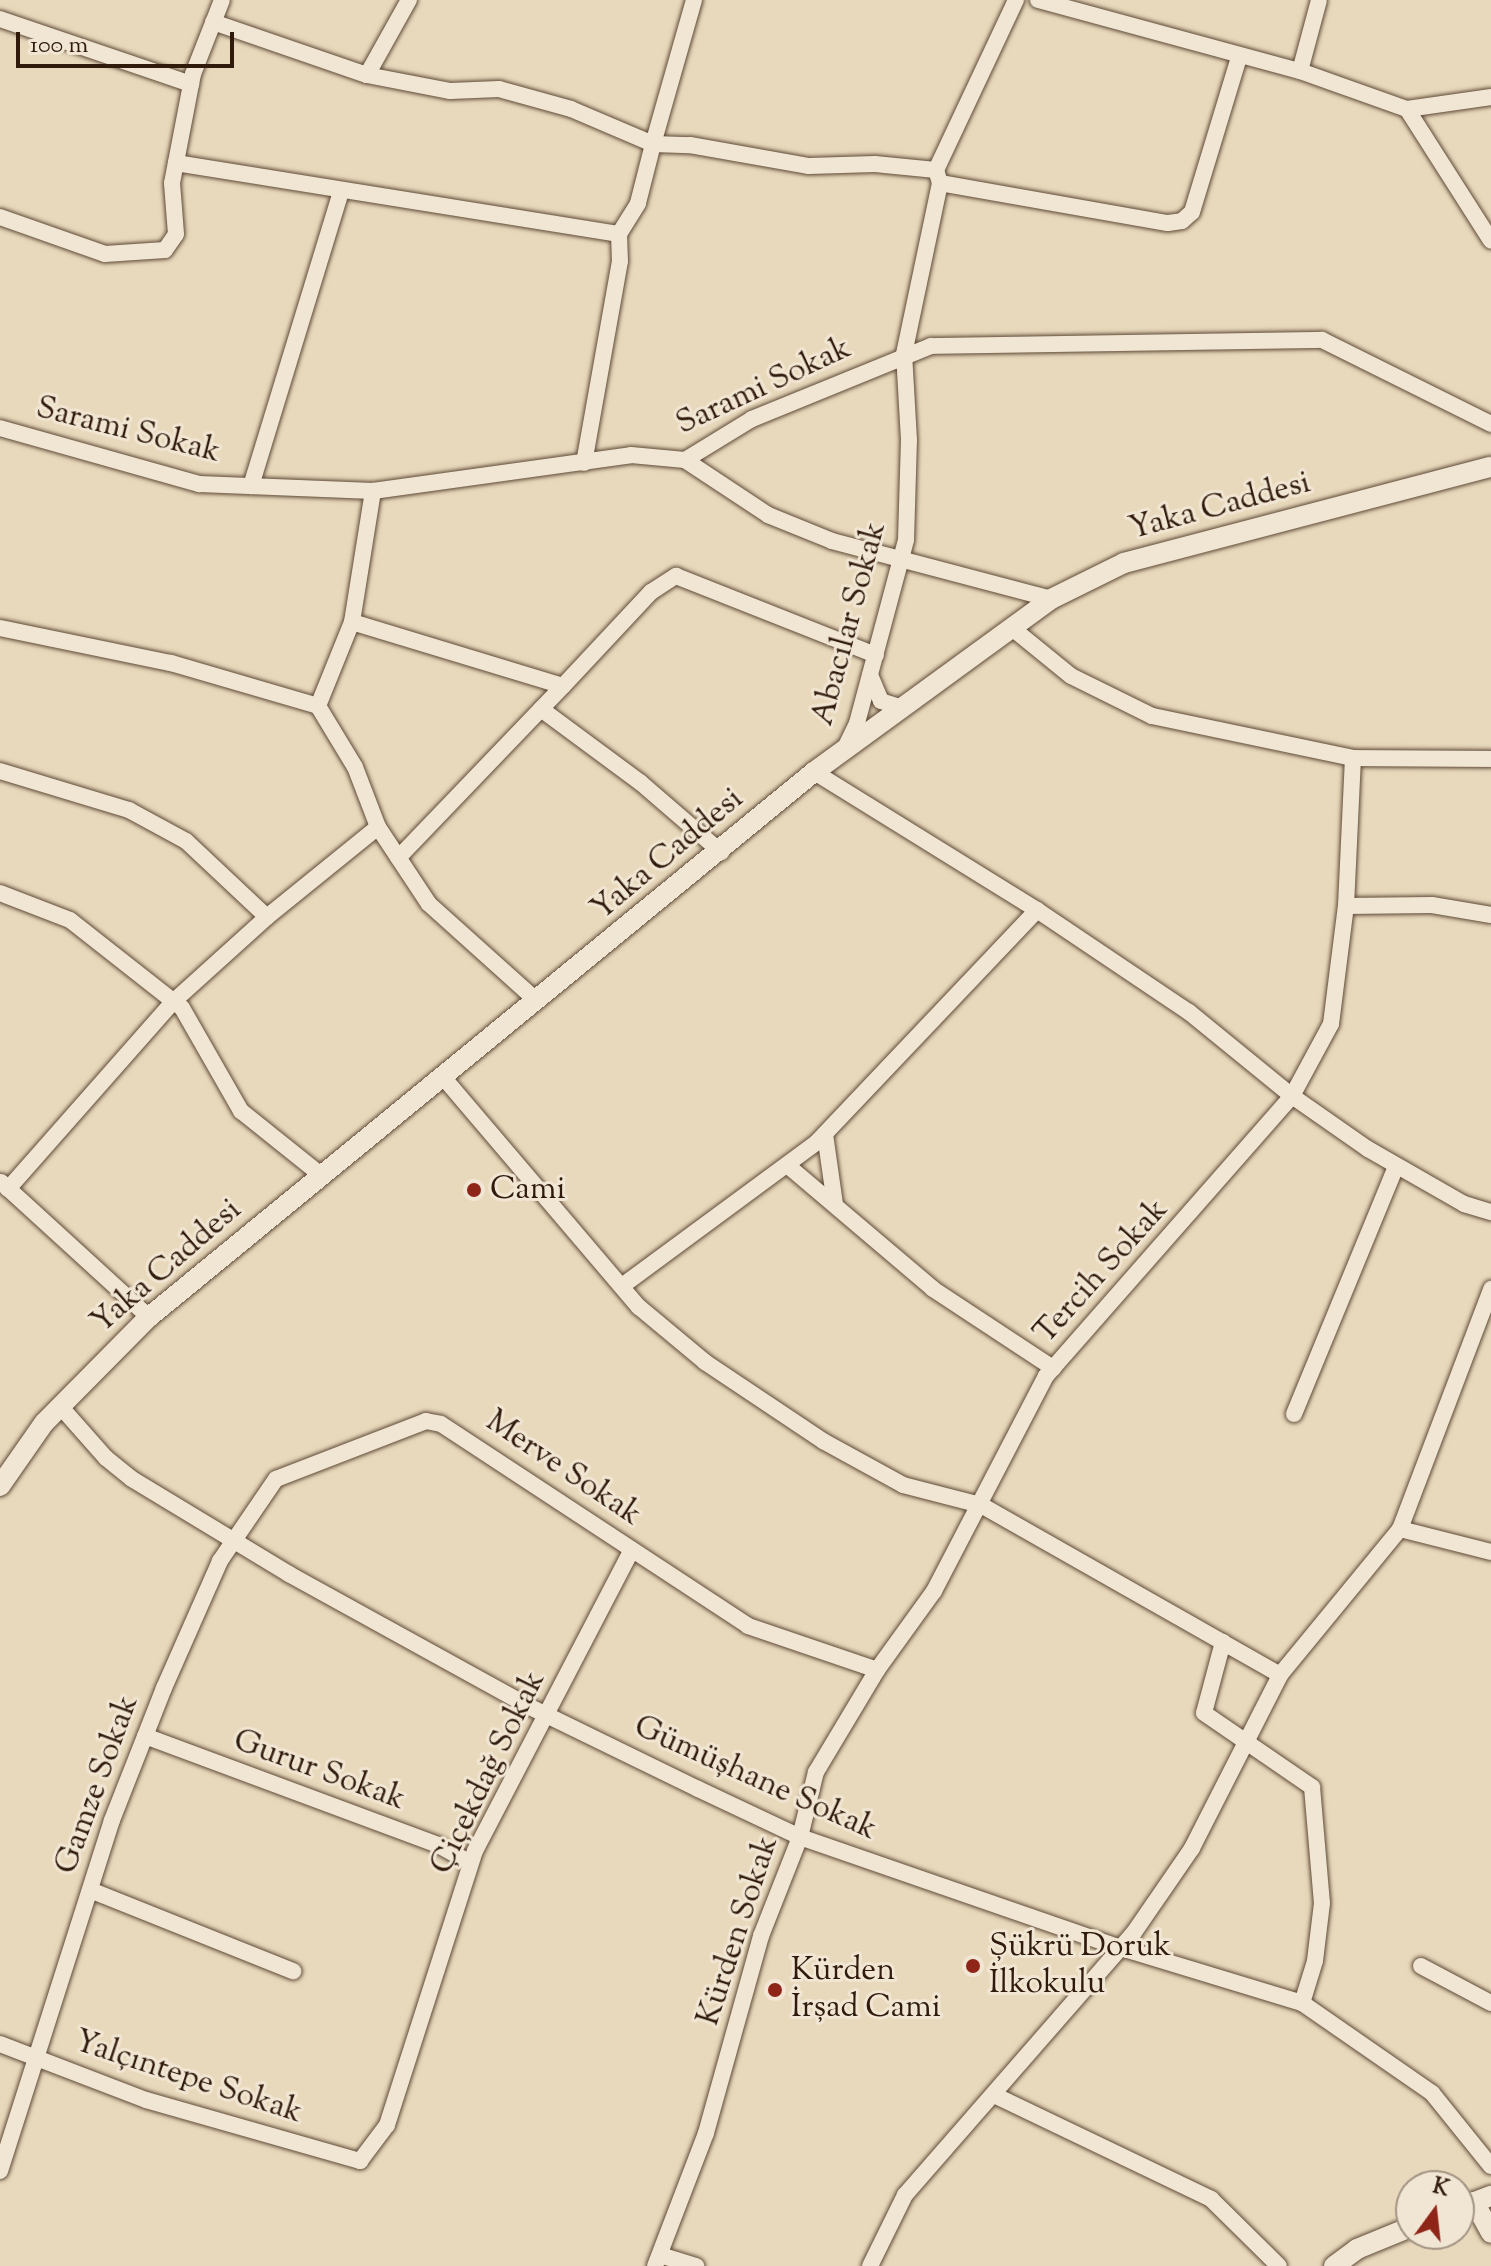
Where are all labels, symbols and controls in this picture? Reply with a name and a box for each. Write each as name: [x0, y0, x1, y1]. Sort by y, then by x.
scale bar: [20, 16, 238, 66]
text: 100 m: [30, 29, 88, 63]
street label: Sarami Sokak: [670, 330, 858, 444]
street label: Sarami Sokak: [32, 390, 224, 472]
street label: Yaka Caddesi: [1125, 464, 1315, 550]
street label: Abacılar Sokak: [804, 518, 896, 730]
street label: Yaka Caddesi: [584, 780, 752, 930]
place label: Cami: [490, 1171, 566, 1209]
marker: Cami: [465, 1181, 483, 1199]
street label: Yaka Caddesi: [84, 1191, 250, 1343]
street label: Tercih Sokak: [1027, 1192, 1177, 1352]
street label: Merve Sokak: [478, 1403, 648, 1535]
street label: Çiçekdağ Sokak: [423, 1665, 555, 1881]
street label: Gamze Sokak: [48, 1690, 148, 1880]
street label: Gümüşhane Sokak: [628, 1708, 882, 1850]
street label: Gurur Sokak: [228, 1722, 410, 1820]
street label: Kürden Sokak: [690, 1831, 788, 2031]
place label: Şükrü Doruk İlkokulu: [989, 1929, 1171, 2004]
place label: Kürden İrşad Cami: [791, 1953, 941, 2028]
marker: Şükrü Doruk İlkokulu: [964, 1957, 982, 1975]
marker: Kürden İrşad Cami: [766, 1981, 784, 1999]
street label: Yalçıntepe Sokak: [69, 2023, 307, 2133]
north arrow: [1395, 2170, 1475, 2250]
text: K: [1429, 2171, 1453, 2206]

